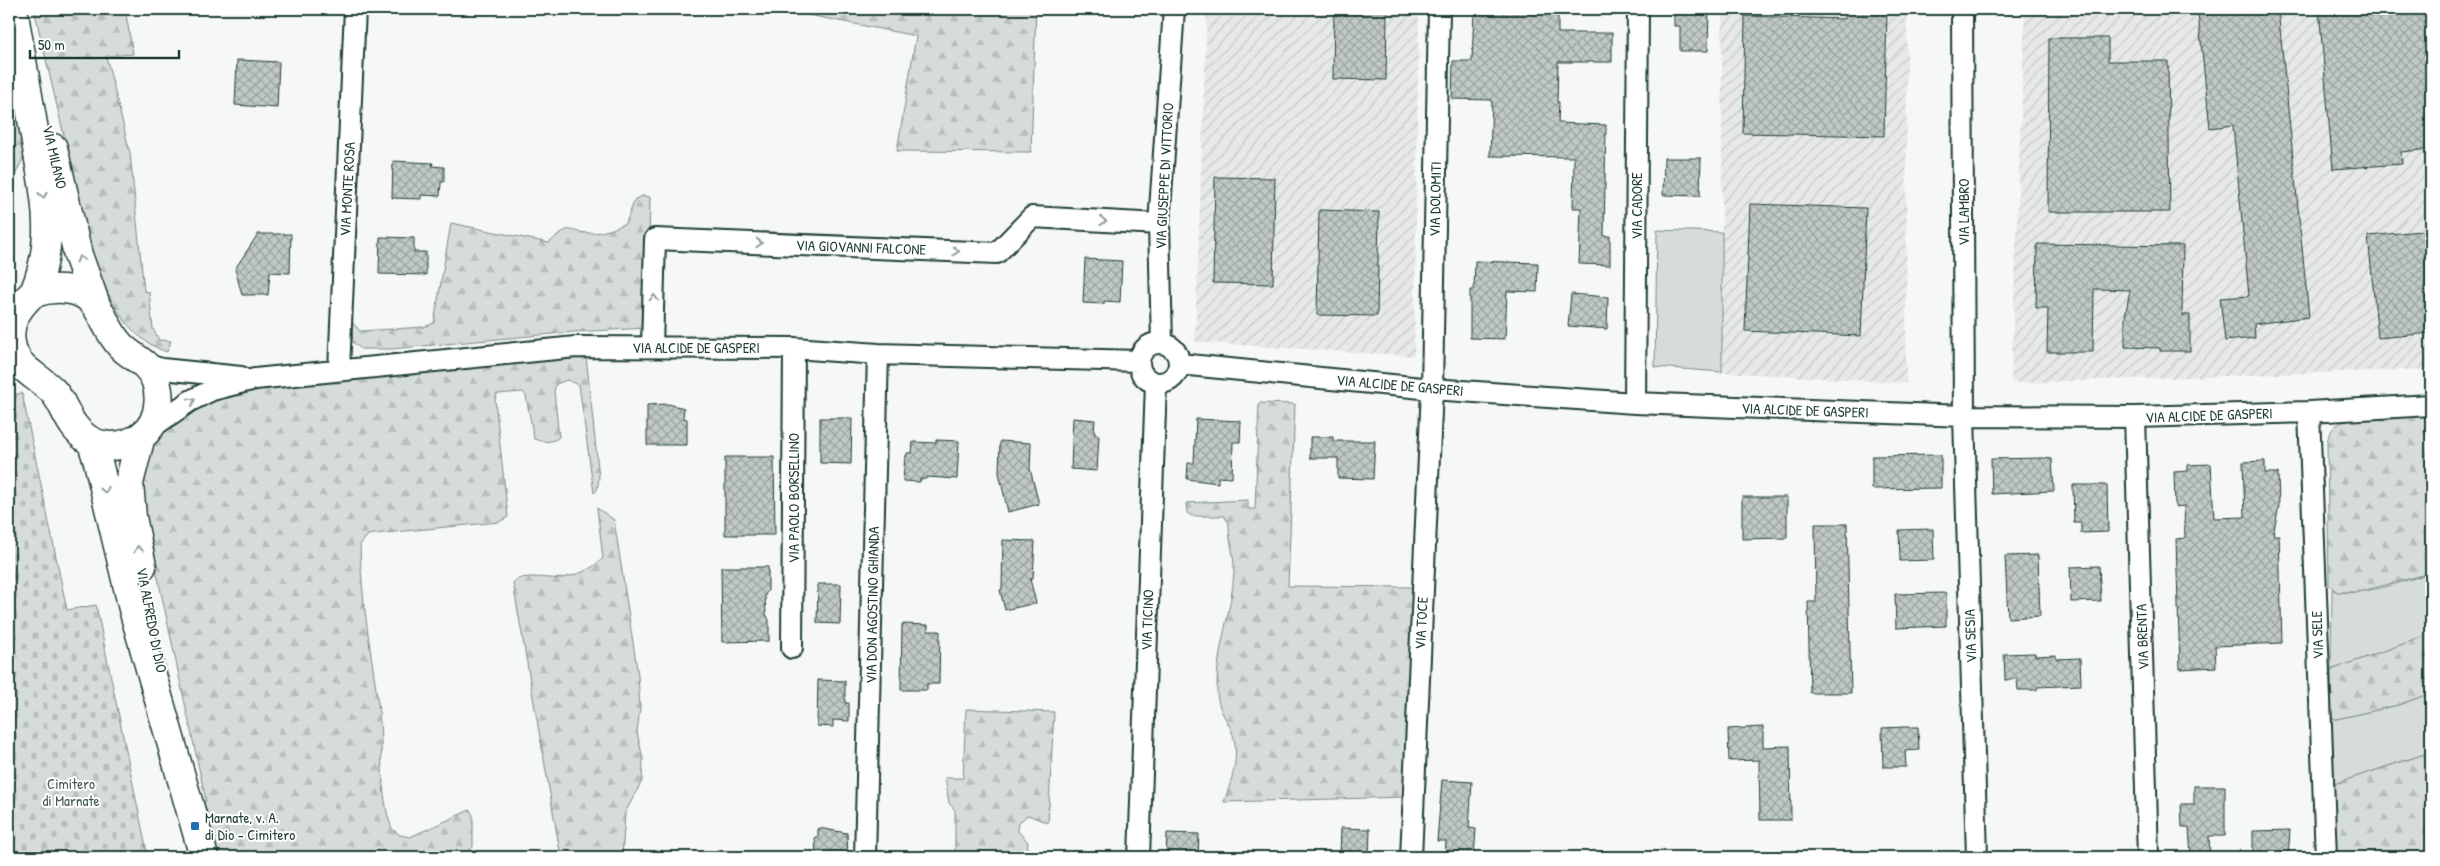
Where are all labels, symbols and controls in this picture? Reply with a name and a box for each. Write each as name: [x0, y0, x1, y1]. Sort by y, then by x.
scale bar: [30, 28, 179, 60]
text: 50 m: [38, 34, 65, 55]
street label: VIA GIUSEPPE DI VITTORIO: [1150, 102, 1178, 250]
street label: VIA MILANO: [38, 123, 72, 191]
street label: VIA MONTE ROSA: [334, 141, 360, 237]
street label: VIA DOLOMITI: [1424, 161, 1446, 237]
street label: VIA CADORE: [1626, 172, 1647, 240]
street label: VIA LAMBRO: [1953, 178, 1974, 246]
one-way arrow: [37, 191, 48, 199]
one-way arrow: [1100, 215, 1108, 226]
street label: VIA GIOVANNI FALCONE: [796, 234, 927, 260]
one-way arrow: [755, 238, 763, 249]
one-way arrow: [952, 246, 960, 256]
one-way arrow: [75, 256, 85, 264]
one-way arrow: [648, 294, 659, 302]
street label: VIA ALCIDE DE GASPERI: [632, 337, 760, 358]
street label: VIA ALCIDE DE GASPERI: [1336, 369, 1464, 401]
one-way arrow: [186, 397, 195, 407]
street label: VIA ALCIDE DE GASPERI: [1741, 397, 1869, 423]
street label: VIA ALCIDE DE GASPERI: [2145, 402, 2273, 428]
street label: VIA PAOLO BORSELLINO: [783, 433, 804, 563]
one-way arrow: [99, 485, 110, 494]
street label: VIA DON AGOSTINO GHIANDA: [860, 526, 884, 684]
one-way arrow: [134, 545, 144, 554]
street label: VIA ALFREDO DI DIO: [132, 566, 172, 674]
street label: VIA TICINO: [1135, 589, 1159, 651]
street label: VIA TOCE: [1409, 596, 1433, 650]
street label: VIA BRENTA: [2130, 603, 2154, 670]
street label: VIA SESIA: [1959, 608, 1981, 663]
street label: VIA SELE: [2306, 610, 2328, 660]
park label: Cimitero di Marnate: [42, 773, 100, 811]
place label: Marnate, v. A. di Dio - Cimitero: [205, 807, 295, 845]
marker: Marnate, v. A. di Dio - Cimitero: [189, 820, 201, 832]

